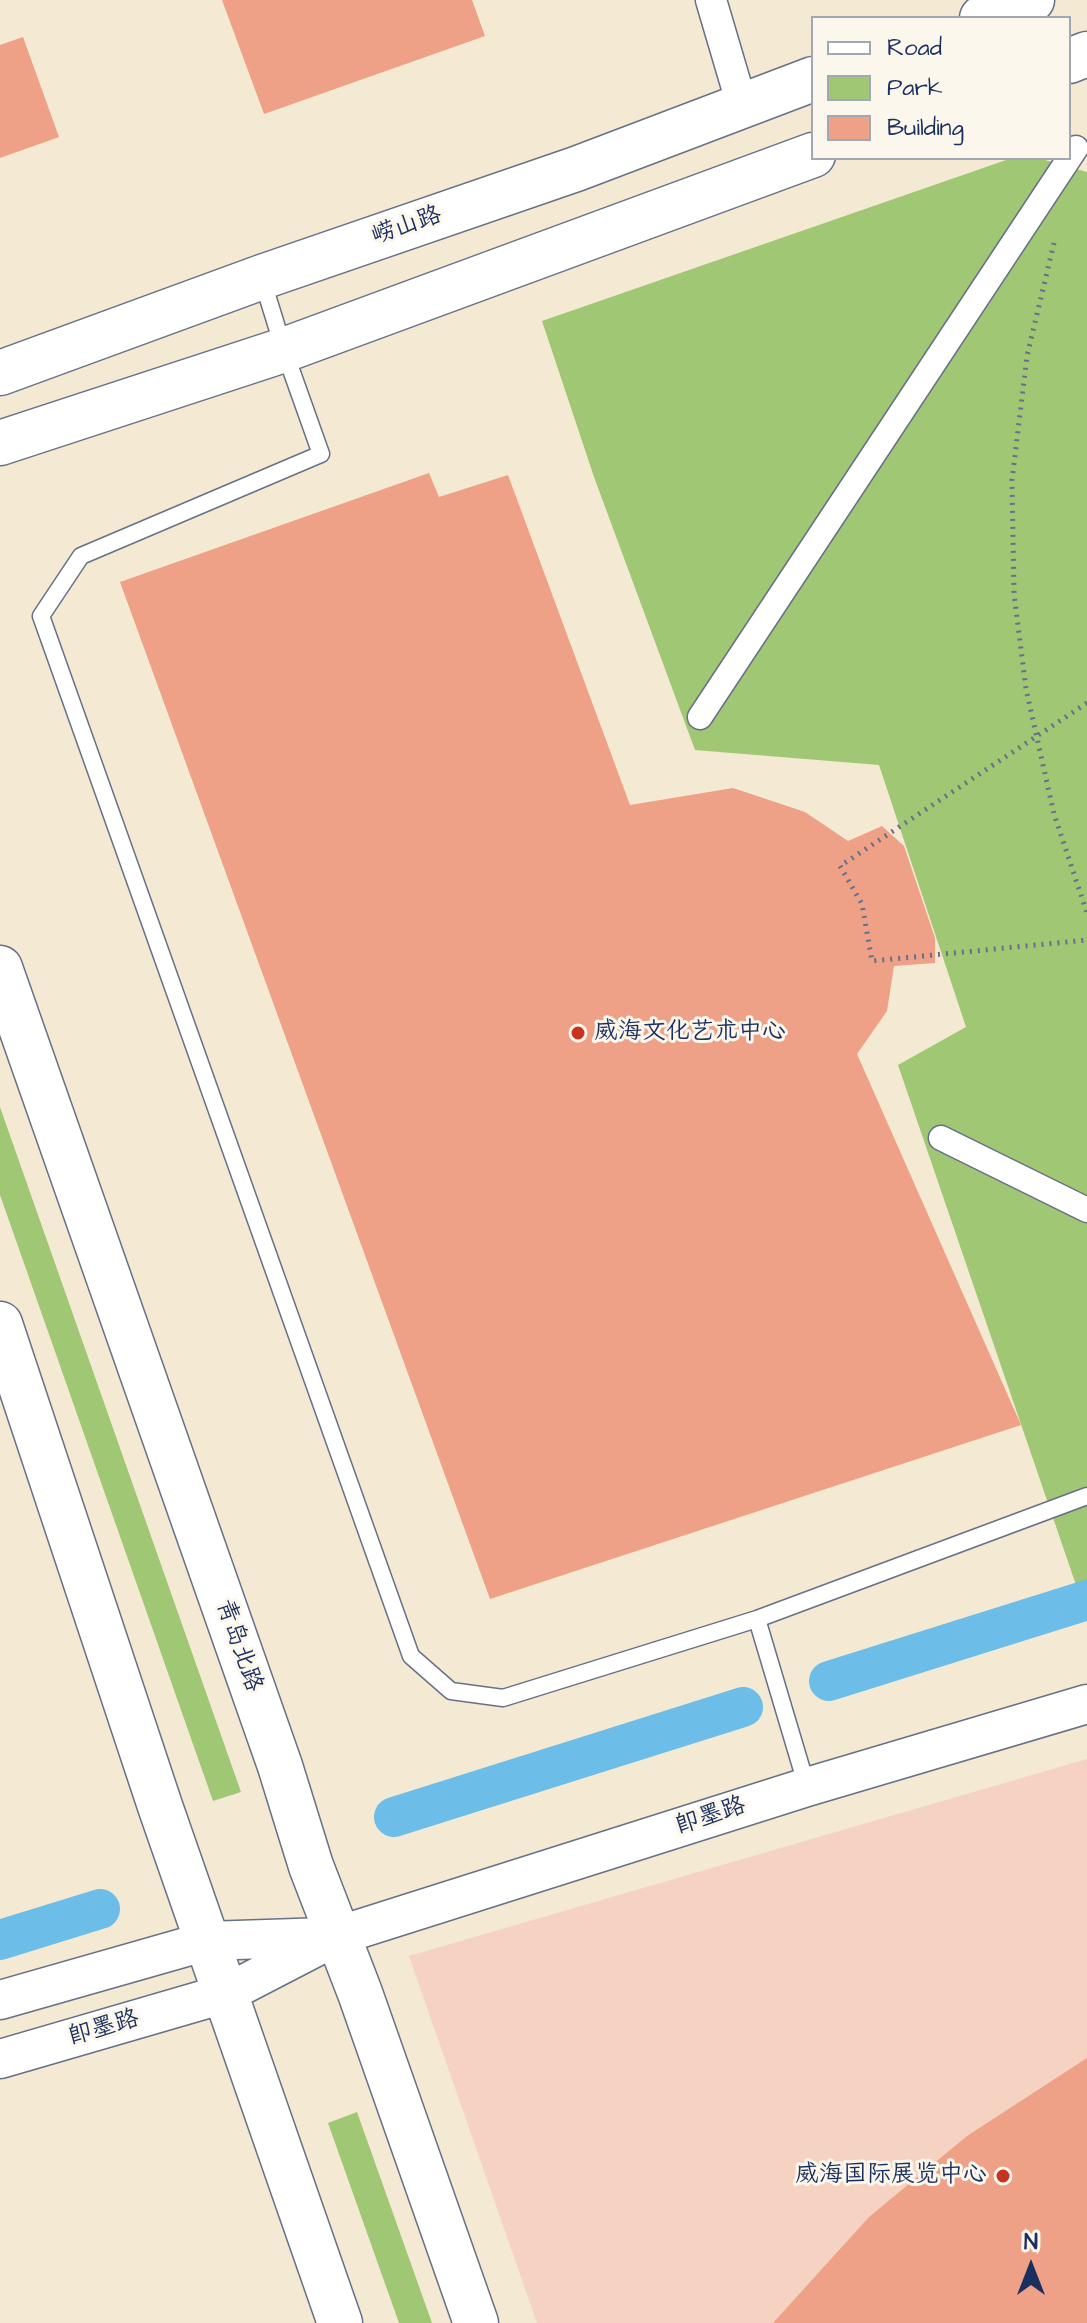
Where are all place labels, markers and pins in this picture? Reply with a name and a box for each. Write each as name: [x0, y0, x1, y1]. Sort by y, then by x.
place label: 威海文化艺术中心: [594, 1019, 786, 1047]
marker: 威海文化艺术中心: [569, 1024, 587, 1042]
place label: 威海国际展览中心: [795, 2162, 987, 2190]
marker: 威海国际展览中心: [994, 2167, 1012, 2185]

